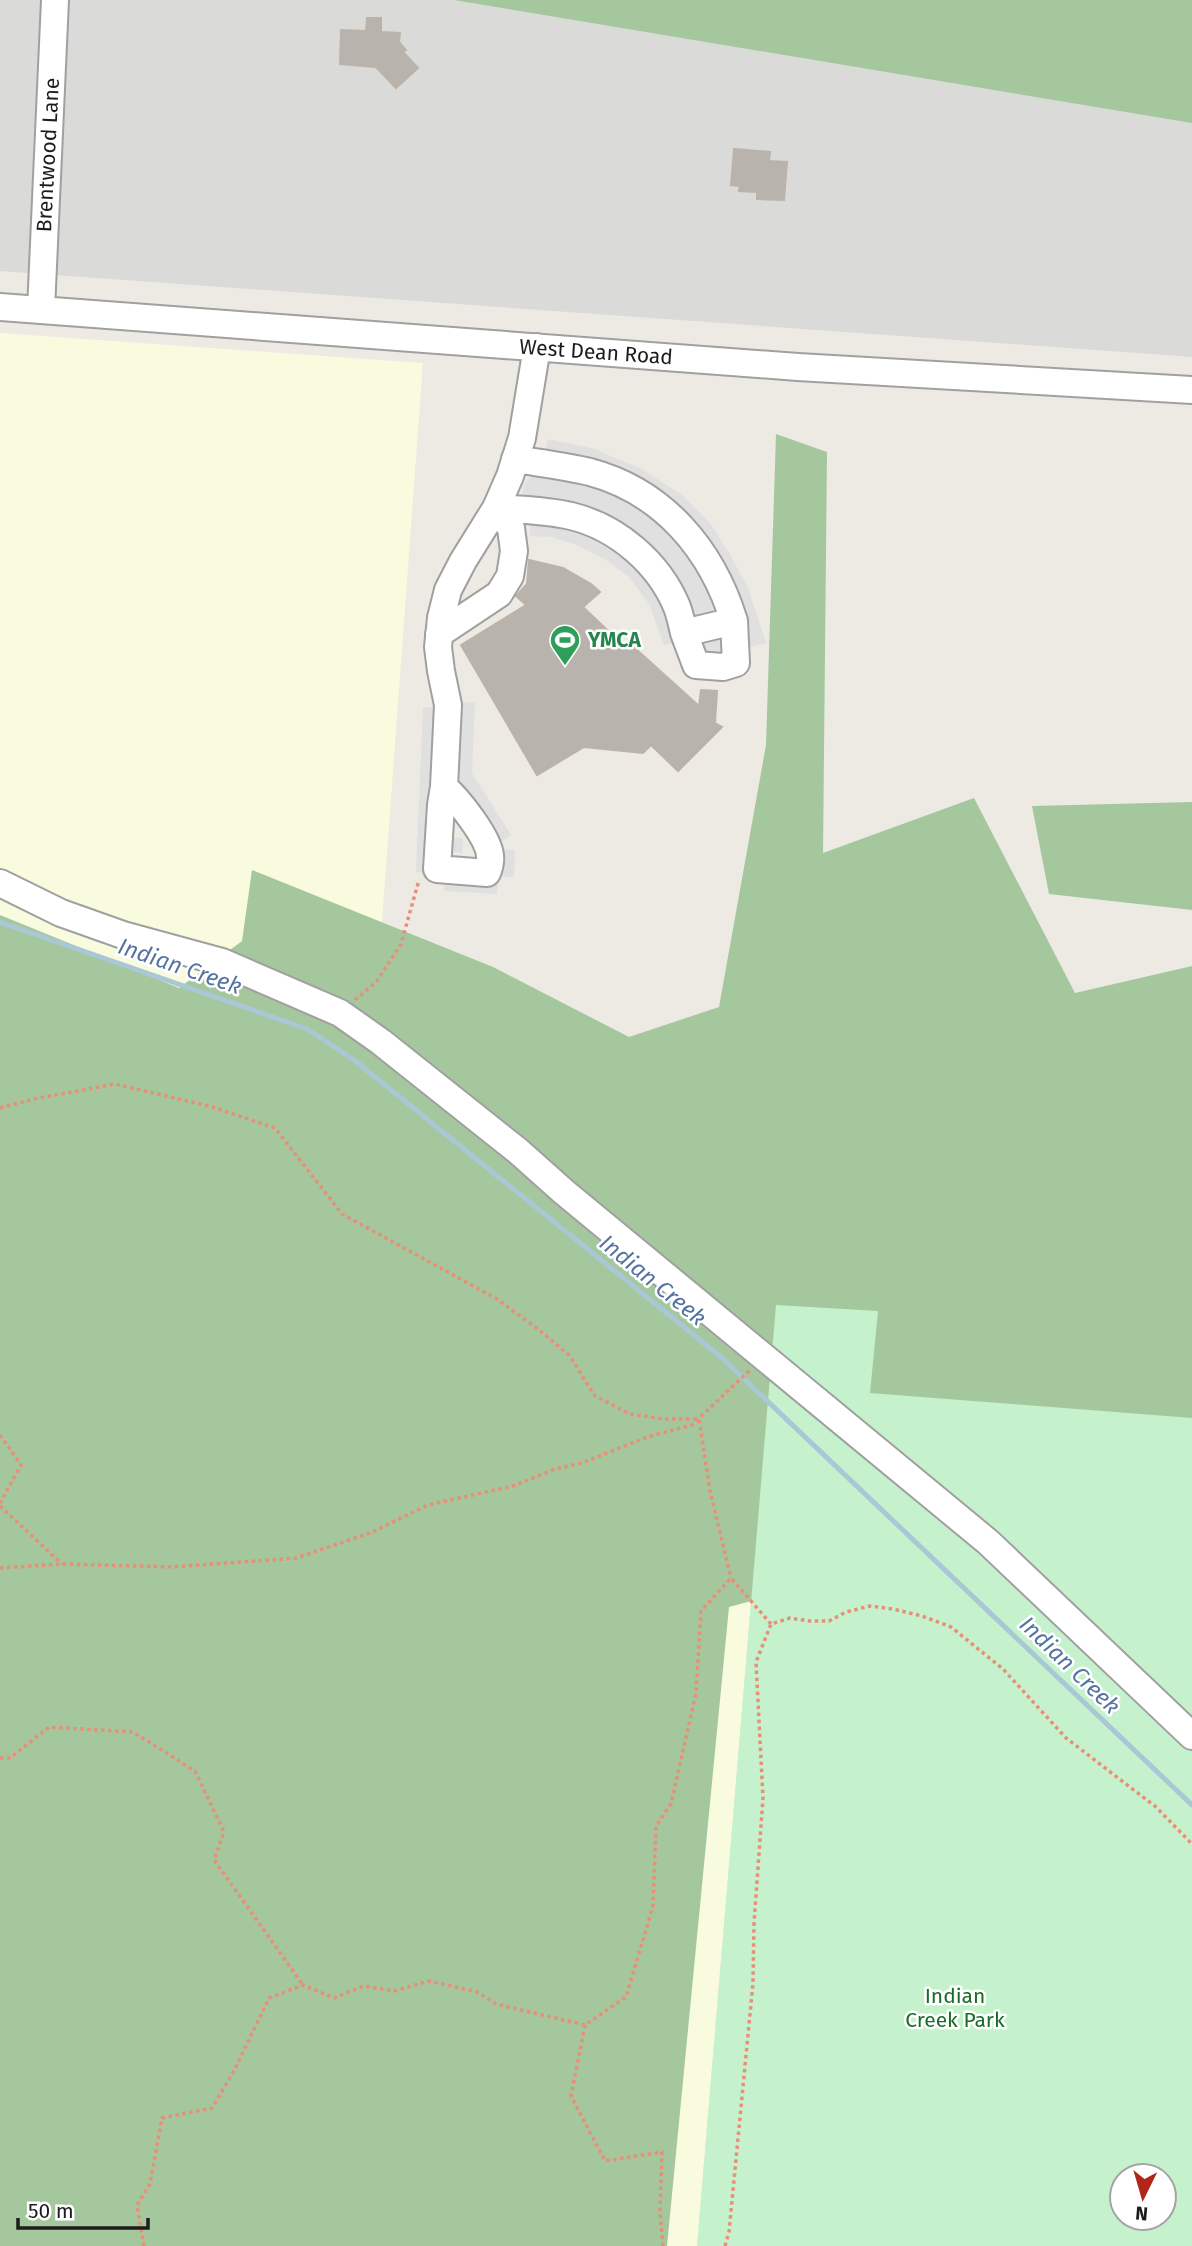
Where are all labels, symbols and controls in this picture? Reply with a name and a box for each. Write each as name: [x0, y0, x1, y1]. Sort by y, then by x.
street label: Brentwood Lane: [31, 77, 65, 233]
street label: West Dean Road: [518, 334, 674, 370]
sports icon: YMCA: [548, 623, 582, 667]
place label: YMCA: [587, 627, 641, 653]
water label: Indian Creek: [114, 932, 246, 1000]
water label: Indian Creek: [594, 1229, 712, 1331]
water label: Indian Creek: [1014, 1610, 1126, 1720]
park label: Indian Creek Park: [905, 1983, 1005, 2033]
north arrow: [1108, 2162, 1178, 2232]
scale bar: [18, 2186, 147, 2230]
text: 50 m: [28, 2198, 74, 2224]
text: N: [1134, 2201, 1149, 2225]

